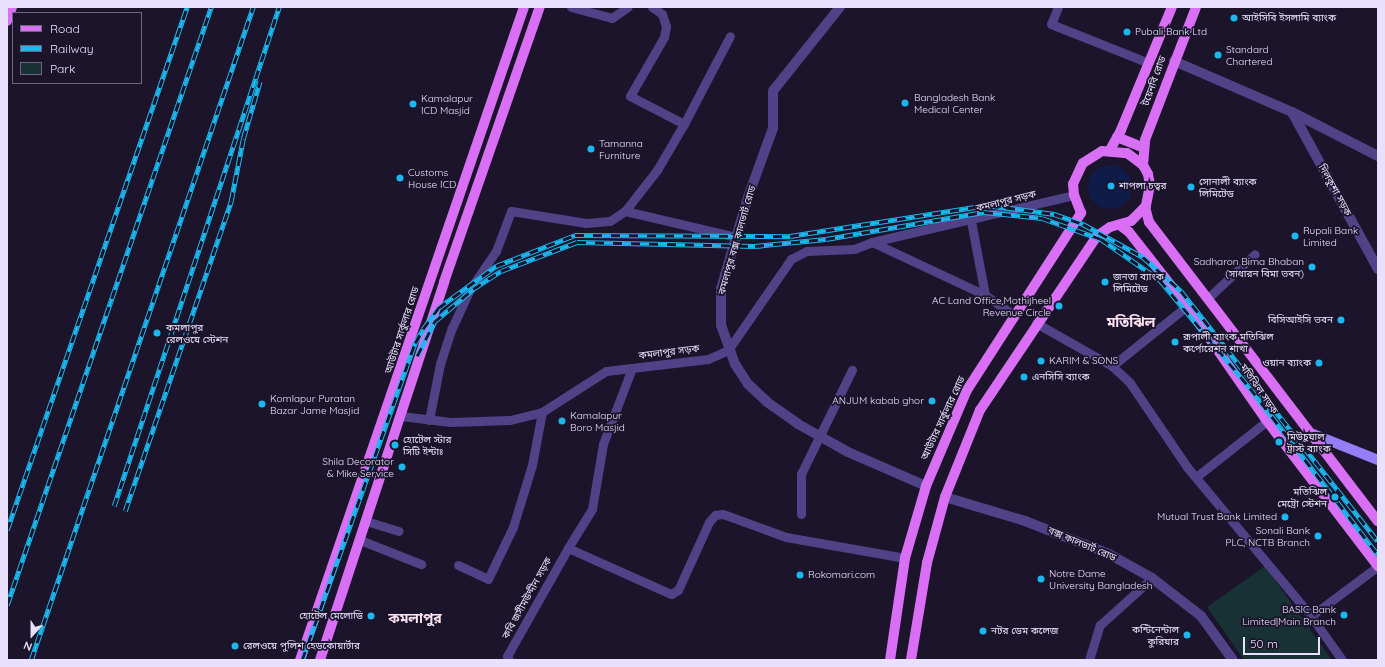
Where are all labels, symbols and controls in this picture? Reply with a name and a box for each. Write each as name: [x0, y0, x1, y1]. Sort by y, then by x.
legend: [12, 12, 142, 84]
place label: আইসিবি ইসলামি ব্যাংক: [1242, 12, 1336, 24]
marker: আইসিবি ইসলামি ব্যাংক: [1229, 13, 1239, 23]
text: Road: [50, 21, 80, 36]
place label: Pubali Bank Ltd: [1135, 26, 1207, 38]
marker: Pubali Bank Ltd: [1122, 27, 1132, 37]
text: Railway: [50, 41, 94, 56]
place label: Standard Chartered: [1226, 43, 1272, 66]
marker: Standard Chartered: [1213, 50, 1223, 60]
street label: টয়েনবি রোড: [1139, 54, 1169, 108]
text: Park: [50, 61, 75, 76]
place label: Bangladesh Bank Medical Center: [914, 91, 995, 114]
place label: Kamalapur ICD Masjid: [421, 92, 473, 116]
marker: Bangladesh Bank Medical Center: [899, 97, 911, 109]
marker: Kamalapur ICD Masjid: [408, 99, 418, 109]
place label: Tamanna Furniture: [599, 137, 643, 160]
marker: Tamanna Furniture: [586, 144, 596, 154]
street label: দিলকুশা সড়ক: [1316, 162, 1354, 218]
place label: Customs House ICD: [408, 166, 456, 190]
marker: Customs House ICD: [395, 173, 405, 183]
place label: সোনালী ব্যাংক লিমিটেড: [1199, 175, 1257, 198]
place label: শাপলা চত্বর: [1119, 180, 1167, 192]
marker: শাপলা চত্বর: [1106, 181, 1116, 191]
marker: সোনালী ব্যাংক লিমিটেড: [1186, 182, 1196, 192]
street label: কমলাপুর বক্স কালভার্ট রোড: [716, 184, 758, 296]
street label: কমলাপুর সড়ক: [975, 188, 1037, 214]
place label: Rupali Bank Limited: [1303, 224, 1358, 248]
marker: Rupali Bank Limited: [1290, 231, 1300, 241]
place label: Sadharon Bima Bhaban (সাধারন বিমা ভবন): [1194, 255, 1304, 278]
marker: Sadharon Bima Bhaban (সাধারন বিমা ভবন): [1307, 262, 1317, 272]
place label: জনতা ব্যাংক লিমিটেড: [1113, 270, 1164, 294]
marker: জনতা ব্যাংক লিমিটেড: [1100, 277, 1110, 287]
street label: আউটার সার্কুলার রোড: [382, 285, 422, 375]
place label: AC Land Office,Mothijheel Revenue Circle: [932, 294, 1051, 318]
marker: AC Land Office,Mothijheel Revenue Circle: [1054, 301, 1064, 311]
district label: মতিঝিল: [1107, 314, 1155, 330]
place label: বিসিআইসি ভবন: [1268, 314, 1333, 326]
marker: বিসিআইসি ভবন: [1336, 315, 1346, 325]
place label: কমলাপুর রেলওয়ে স্টেশন: [166, 321, 228, 344]
marker: কমলাপুর রেলওয়ে স্টেশন: [151, 327, 163, 339]
place label: রূপালী ব্যাংক মতিঝিল কর্পোরেশন শাখা: [1183, 330, 1273, 354]
marker: রূপালী ব্যাংক মতিঝিল কর্পোরেশন শাখা: [1170, 337, 1180, 347]
street label: কমলাপুর সড়ক: [638, 342, 700, 362]
place label: KARIM & SONS: [1049, 355, 1118, 367]
marker: KARIM & SONS: [1036, 356, 1046, 366]
place label: ওয়ান ব্যাংক: [1262, 357, 1311, 369]
marker: ওয়ান ব্যাংক: [1314, 358, 1324, 368]
street label: মতিঝিল সড়ক: [1237, 362, 1281, 416]
place label: এনসিসি ব্যাংক: [1032, 371, 1090, 383]
marker: এনসিসি ব্যাংক: [1019, 372, 1029, 382]
street label: আউটার সার্কুলার রোড: [918, 374, 968, 462]
place label: Komlapur Puratan Bazar Jame Masjid: [270, 392, 359, 416]
place label: ANJUM kabab ghor: [832, 395, 924, 407]
marker: ANJUM kabab ghor: [927, 396, 937, 406]
marker: Komlapur Puratan Bazar Jame Masjid: [257, 399, 267, 409]
place label: Kamalapur Boro Masjid: [570, 409, 625, 432]
marker: Kamalapur Boro Masjid: [557, 416, 567, 426]
place label: মিউচুয়াল ট্রাস্ট ব্যাংক: [1287, 430, 1331, 454]
place label: হোটেল স্টার সিটি ইন্টাঃ: [403, 433, 451, 456]
marker: মিউচুয়াল ট্রাস্ট ব্যাংক: [1274, 437, 1284, 447]
marker: হোটেল স্টার সিটি ইন্টাঃ: [390, 440, 400, 450]
place label: Shila Decorator & Mike Service: [322, 455, 394, 478]
marker: Shila Decorator & Mike Service: [397, 462, 407, 472]
place label: মতিঝিল মেট্রো স্টেশন: [1277, 485, 1327, 508]
marker: মতিঝিল মেট্রো স্টেশন: [1330, 492, 1340, 502]
place label: Mutual Trust Bank Limited: [1157, 511, 1277, 523]
marker: Mutual Trust Bank Limited: [1280, 512, 1290, 522]
street label: বক্স কালভার্ট রোড: [1046, 524, 1118, 564]
place label: Sonali Bank PLC, NCTB Branch: [1226, 524, 1310, 548]
marker: Sonali Bank PLC, NCTB Branch: [1313, 531, 1323, 541]
street label: কবি জসীমউদ্দীন সড়ক: [500, 555, 554, 641]
place label: Notre Dame University Bangladesh: [1049, 567, 1152, 590]
place label: Rokomari.com: [808, 569, 875, 581]
marker: Rokomari.com: [795, 570, 805, 580]
marker: Notre Dame University Bangladesh: [1036, 574, 1046, 584]
place label: BASIC Bank Limited|Main Branch: [1242, 603, 1336, 626]
place label: হোটেল মেলোডি: [299, 610, 363, 622]
district label: কমলাপুর: [388, 610, 442, 626]
marker: BASIC Bank Limited|Main Branch: [1339, 610, 1349, 620]
marker: হোটেল মেলোডি: [366, 611, 376, 621]
north arrow: [12, 615, 52, 655]
place label: কন্টিনেন্টাল কুরিয়ার: [1132, 623, 1179, 646]
place label: নটর ডেম কলেজ: [991, 625, 1058, 637]
marker: নটর ডেম কলেজ: [978, 626, 988, 636]
scale bar: [1245, 629, 1322, 655]
marker: কন্টিনেন্টাল কুরিয়ার: [1182, 630, 1192, 640]
text: 50 m: [1250, 636, 1278, 651]
text: N: [21, 638, 34, 654]
place label: রেলওয়ে পুলিশ হেডকোয়ার্টার: [243, 640, 360, 652]
marker: রেলওয়ে পুলিশ হেডকোয়ার্টার: [230, 641, 240, 651]

